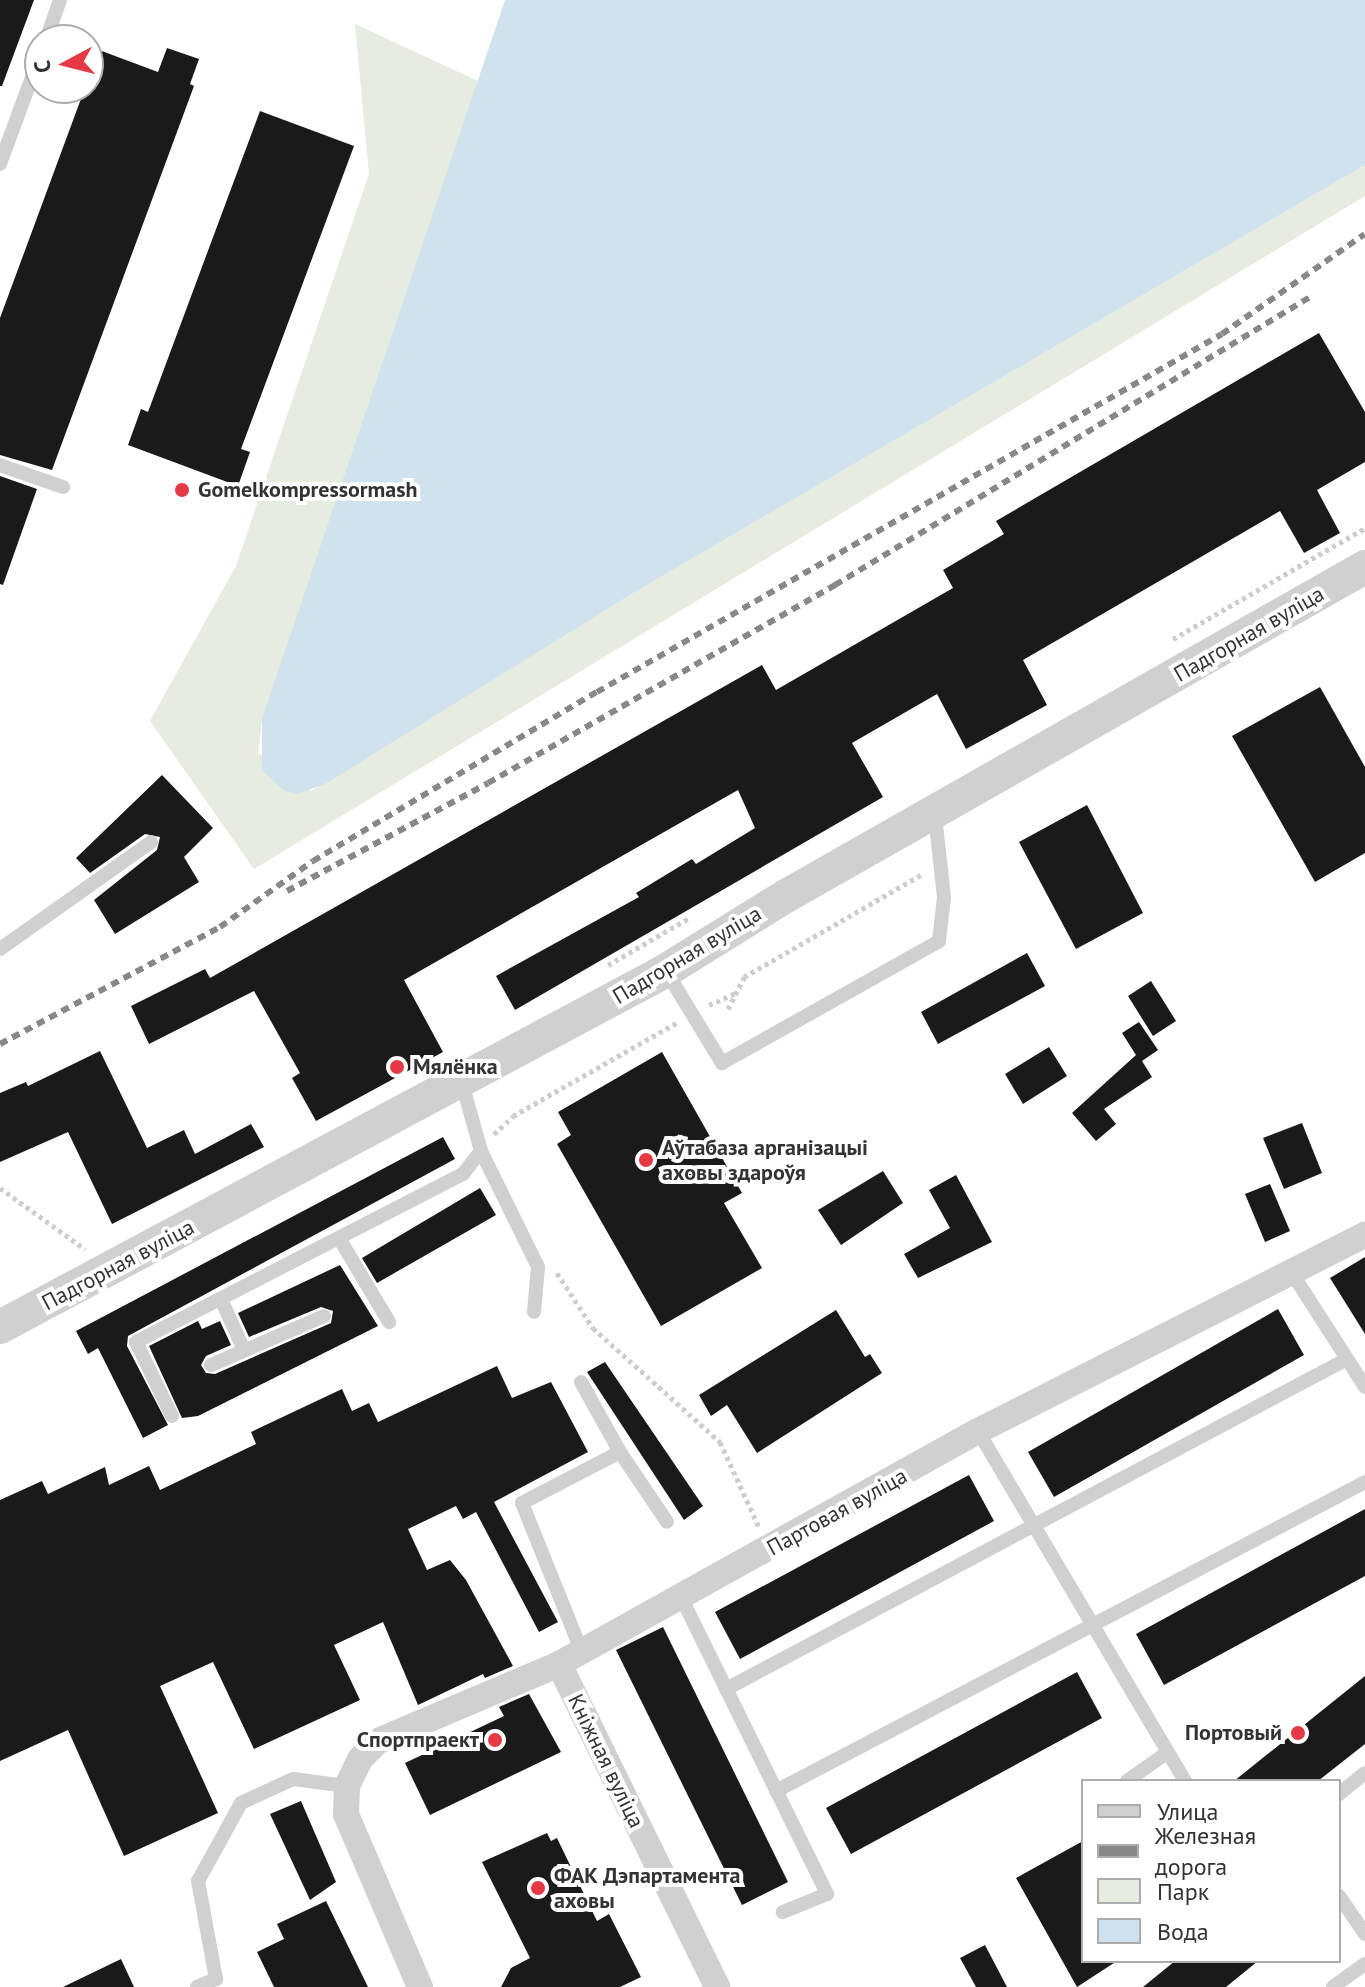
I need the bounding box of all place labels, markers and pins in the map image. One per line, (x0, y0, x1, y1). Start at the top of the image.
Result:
place label: Gomelkompressormash (198, 477, 417, 503)
marker: Gomelkompressormash (173, 481, 191, 499)
place label: Мялёнка (413, 1054, 498, 1080)
marker: Мялёнка (388, 1058, 406, 1076)
place label: Аўтабаза арганізацыі аховы здароўя (662, 1134, 868, 1186)
marker: Аўтабаза арганізацыі аховы здароўя (637, 1151, 655, 1169)
place label: Портовый (1185, 1720, 1282, 1746)
marker: Портовый (1289, 1724, 1307, 1742)
place label: Спортпраект (357, 1727, 479, 1753)
marker: Спортпраект (486, 1731, 504, 1749)
place label: ФАК Дэпартамента аховы (554, 1862, 741, 1914)
marker: ФАК Дэпартамента аховы (529, 1879, 547, 1897)

